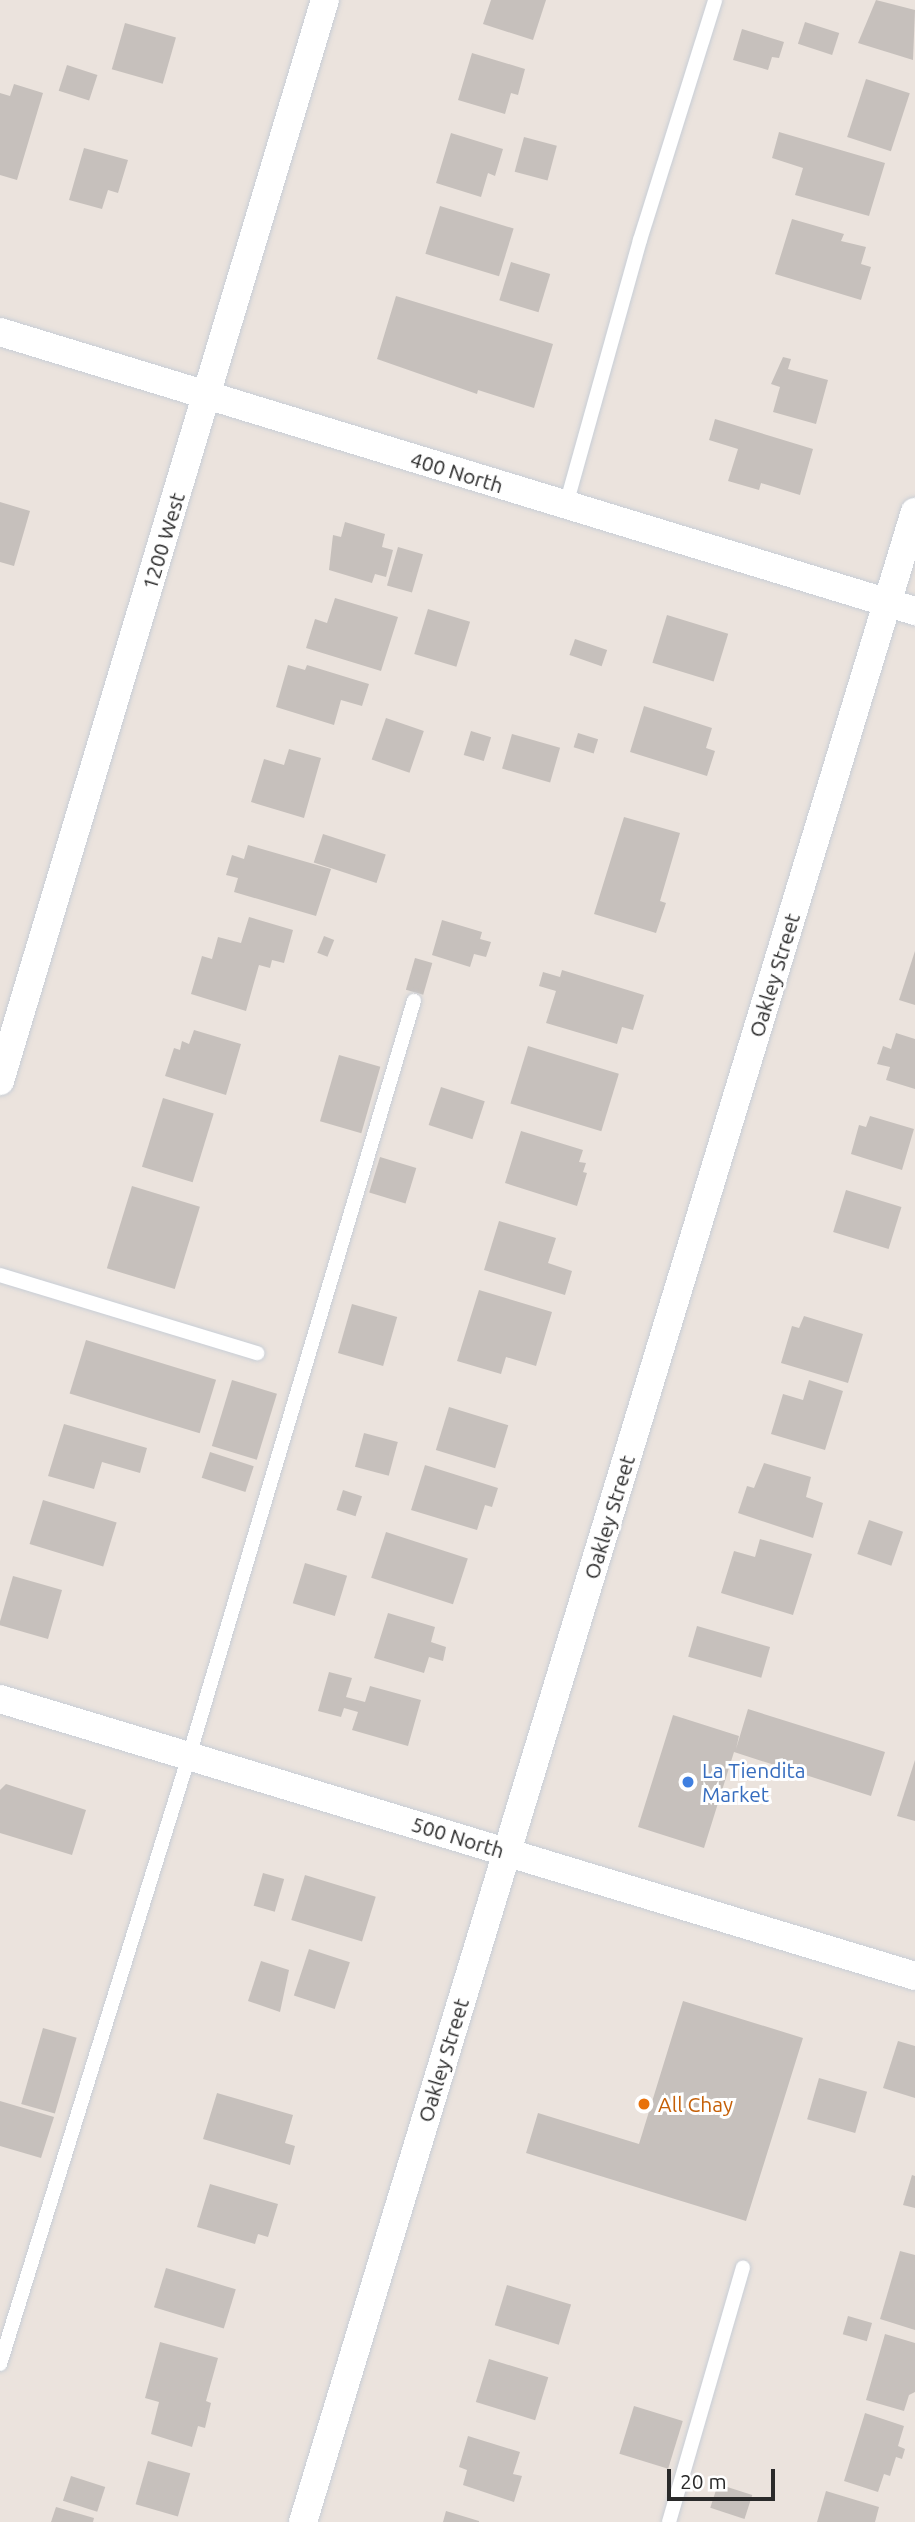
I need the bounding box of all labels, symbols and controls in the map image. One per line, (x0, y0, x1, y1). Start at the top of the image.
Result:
street label: 400 North (407, 446, 507, 498)
street label: 1200 West (136, 489, 190, 593)
street label: Oakley Street (743, 910, 805, 1040)
street label: Oakley Street (578, 1452, 640, 1582)
place label: La Tiendita Market (702, 1757, 806, 1807)
marker: La Tiendita Market (680, 1774, 696, 1790)
street label: 500 North (408, 1811, 508, 1863)
street label: Oakley Street (412, 1995, 474, 2125)
place label: All Chay (658, 2091, 733, 2117)
marker: All Chay (636, 2096, 652, 2112)
scale bar (670, 2456, 778, 2500)
text: 20 m (680, 2469, 727, 2493)

